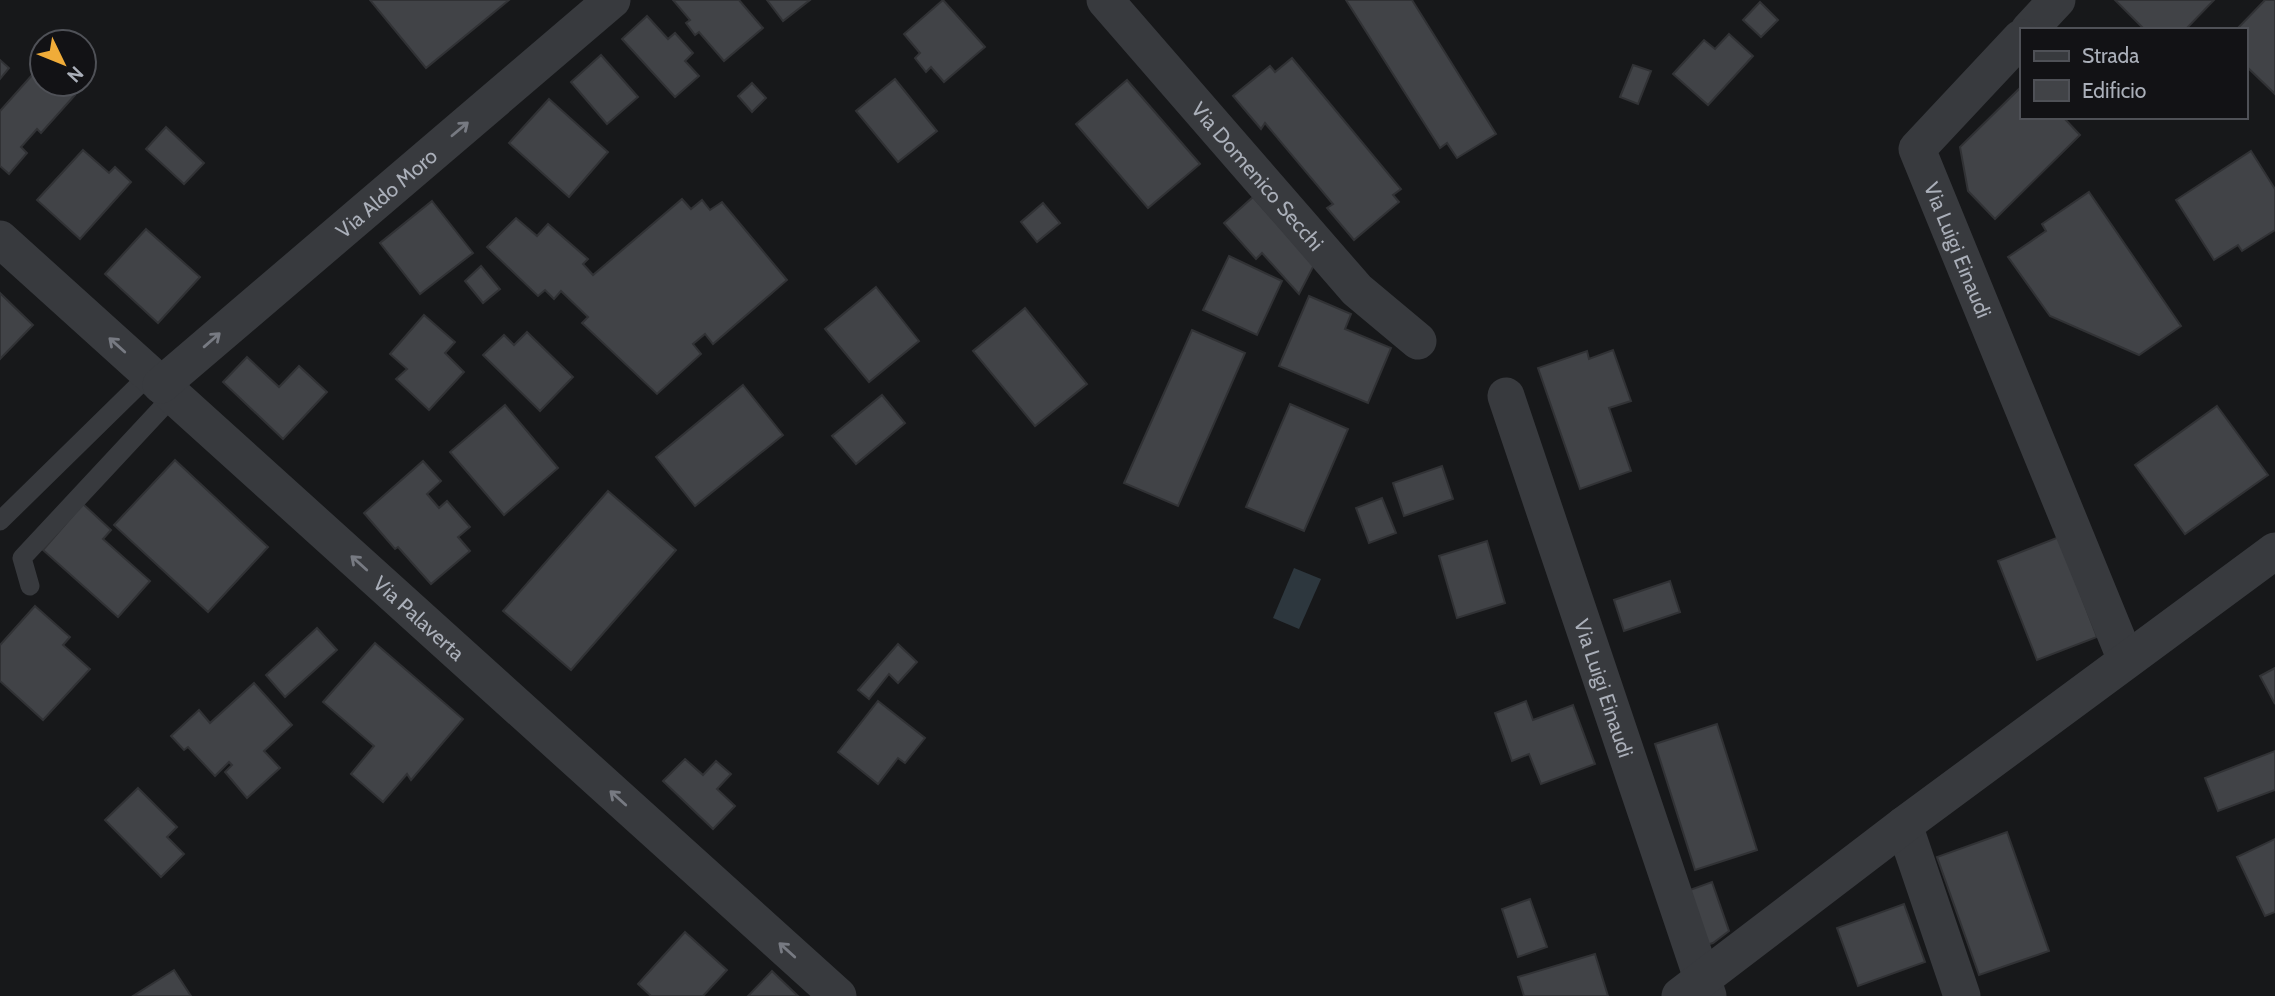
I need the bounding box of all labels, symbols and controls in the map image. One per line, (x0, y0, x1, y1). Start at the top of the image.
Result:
north arrow (28, 28, 98, 98)
legend (2020, 28, 2247, 119)
text: Strada (2082, 43, 2139, 68)
text: N (62, 61, 88, 87)
text: Edificio (2082, 78, 2146, 103)
street label: Via Domenico Secchi (1187, 96, 1329, 255)
one-way arrow (450, 121, 468, 137)
street label: Via Aldo Moro (330, 143, 442, 243)
street label: Via Luigi Einaudi (1919, 178, 1997, 321)
one-way arrow (203, 332, 221, 348)
one-way arrow (109, 337, 126, 354)
one-way arrow (350, 555, 368, 571)
street label: Via Palaverta (369, 570, 470, 665)
street label: Via Luigi Einaudi (1569, 615, 1639, 760)
one-way arrow (609, 790, 627, 806)
one-way arrow (778, 942, 796, 958)

